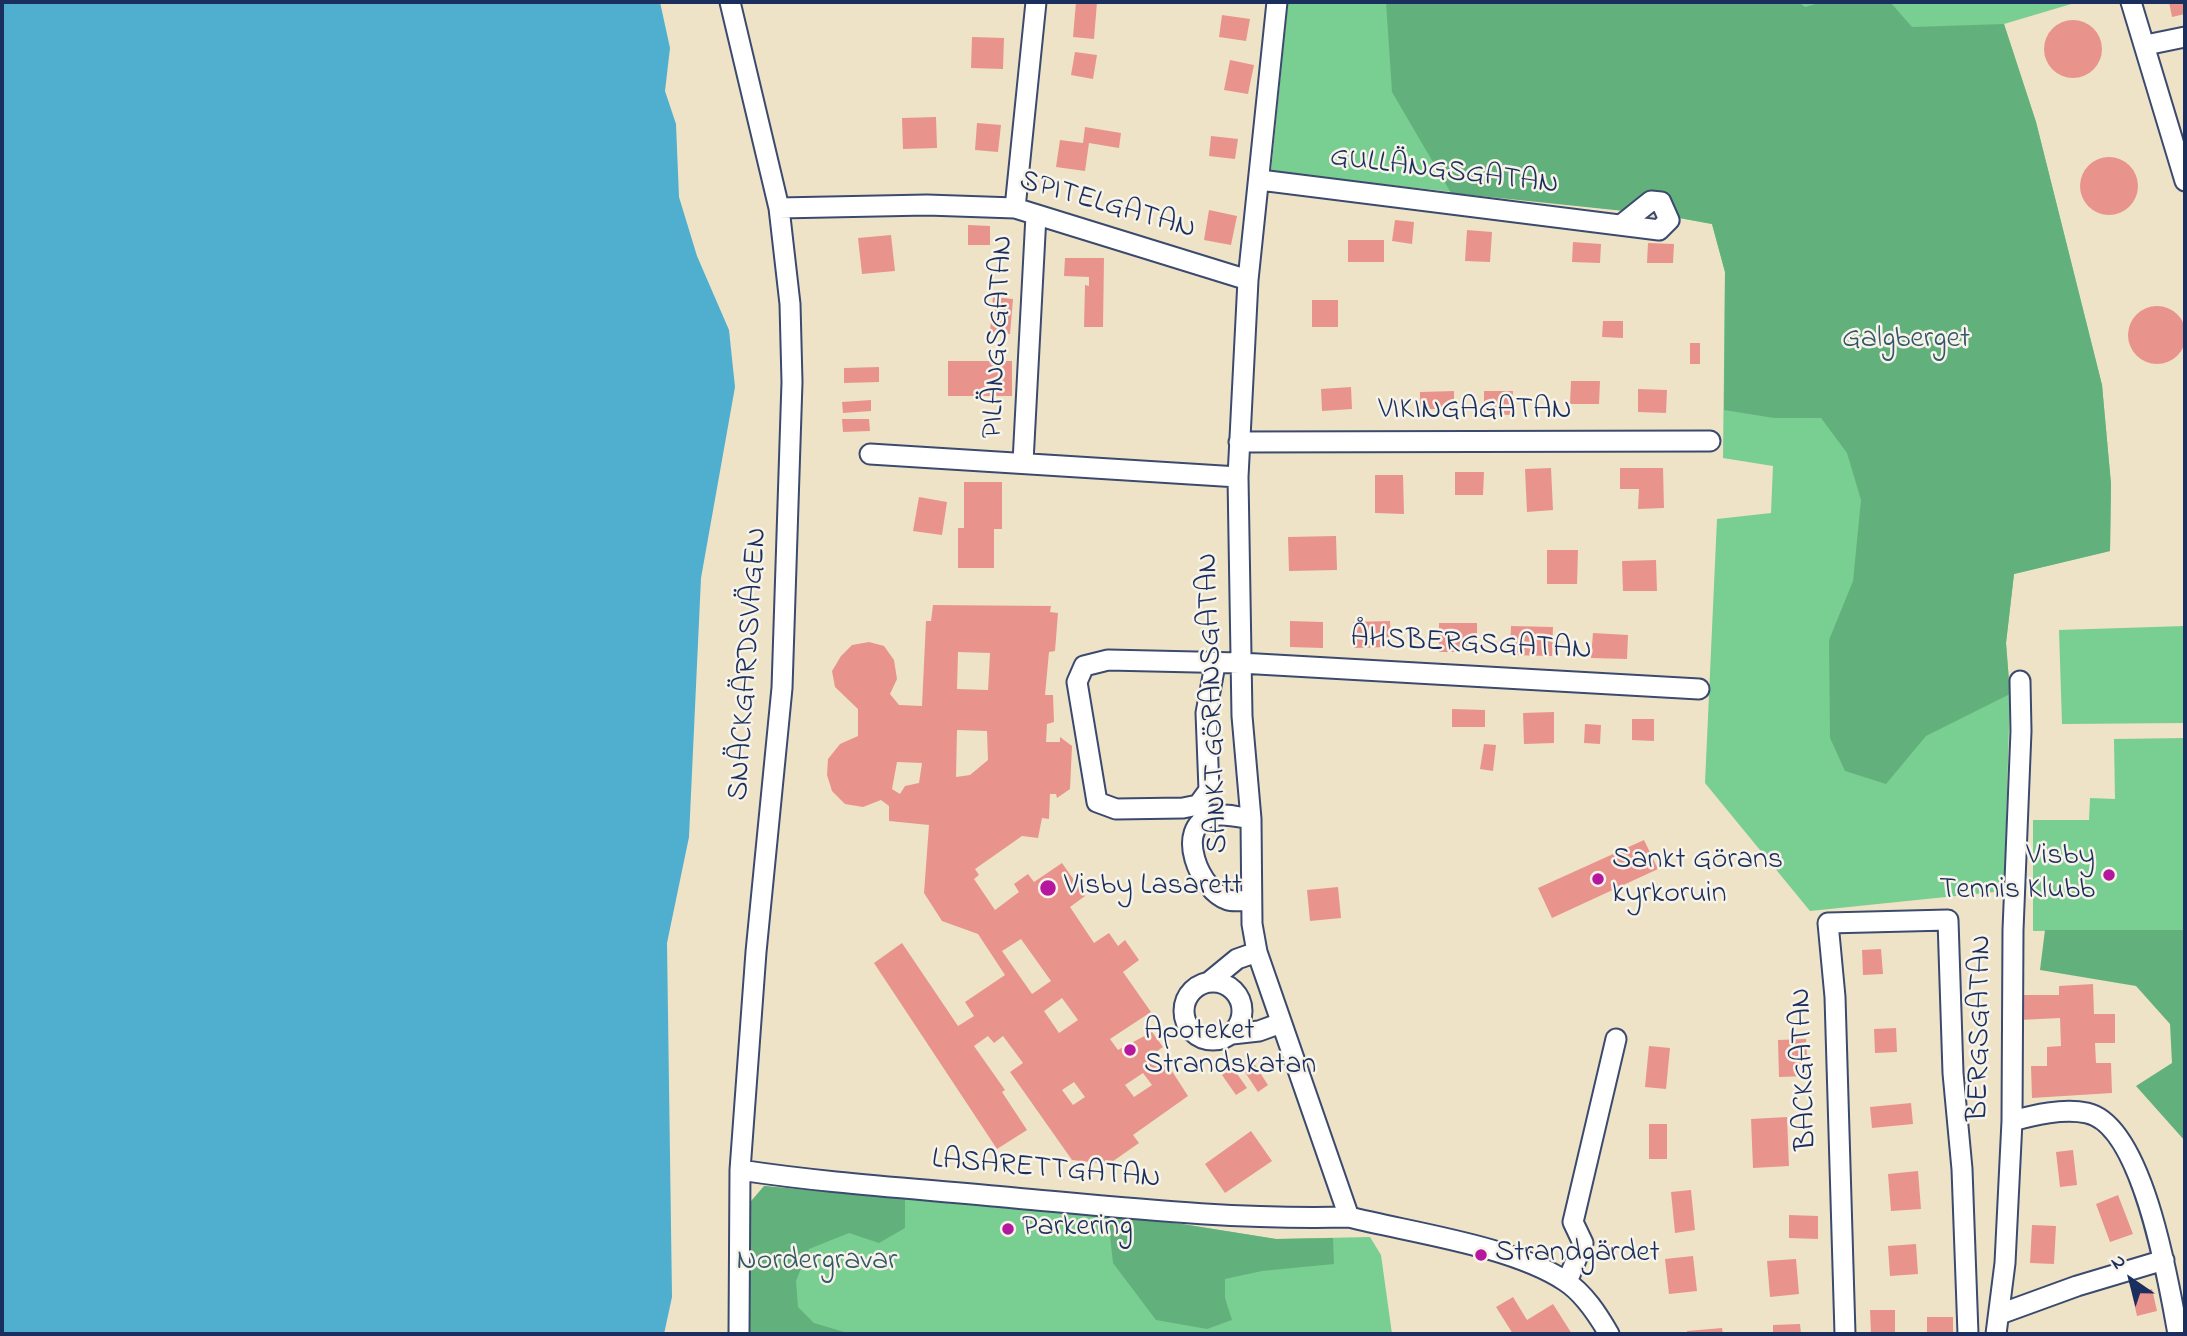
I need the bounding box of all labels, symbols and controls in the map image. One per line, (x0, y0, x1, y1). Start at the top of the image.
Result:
street label: GULLÄNGSGATAN (1328, 141, 1560, 205)
street label: SPITELGATAN (1015, 165, 1199, 249)
street label: PILÄNGSGATAN (977, 234, 1023, 440)
park label: Galgberget (1842, 323, 1970, 359)
street label: VIKINGAGATAN (1378, 394, 1572, 430)
street label: SNÄCKGÄRDSVÄGEN (722, 526, 778, 802)
street label: SANKT GÖRANSGATAN (1192, 552, 1238, 854)
street label: ÅHSBERGSGATAN (1349, 622, 1593, 670)
place label: Visby Tennis Klubb (1939, 840, 2095, 910)
place label: Sankt Görans kyrkoruin (1612, 844, 1783, 914)
marker: Visby Tennis Klubb (2101, 867, 2117, 883)
place label: Visby Lasarett (1064, 870, 1242, 906)
marker: Sankt Görans kyrkoruin (1590, 871, 1606, 887)
marker: Visby Lasarett (1038, 878, 1058, 898)
street label: BERGSGATAN (1962, 934, 2002, 1122)
street label: BACKGATAN (1785, 987, 1827, 1151)
place label: Apoteket Strandskatan (1144, 1015, 1316, 1086)
marker: Apoteket Strandskatan (1122, 1042, 1138, 1058)
street label: LASARETTGATAN (930, 1143, 1162, 1199)
place label: Parkering (1022, 1211, 1133, 1247)
marker: Parkering (1000, 1221, 1016, 1237)
place label: Strandgärdet (1495, 1237, 1660, 1273)
park label: Nordergravar (737, 1245, 897, 1281)
north arrow (2096, 1245, 2166, 1315)
marker: Strandgärdet (1473, 1247, 1489, 1263)
text: N (2106, 1248, 2132, 1277)

